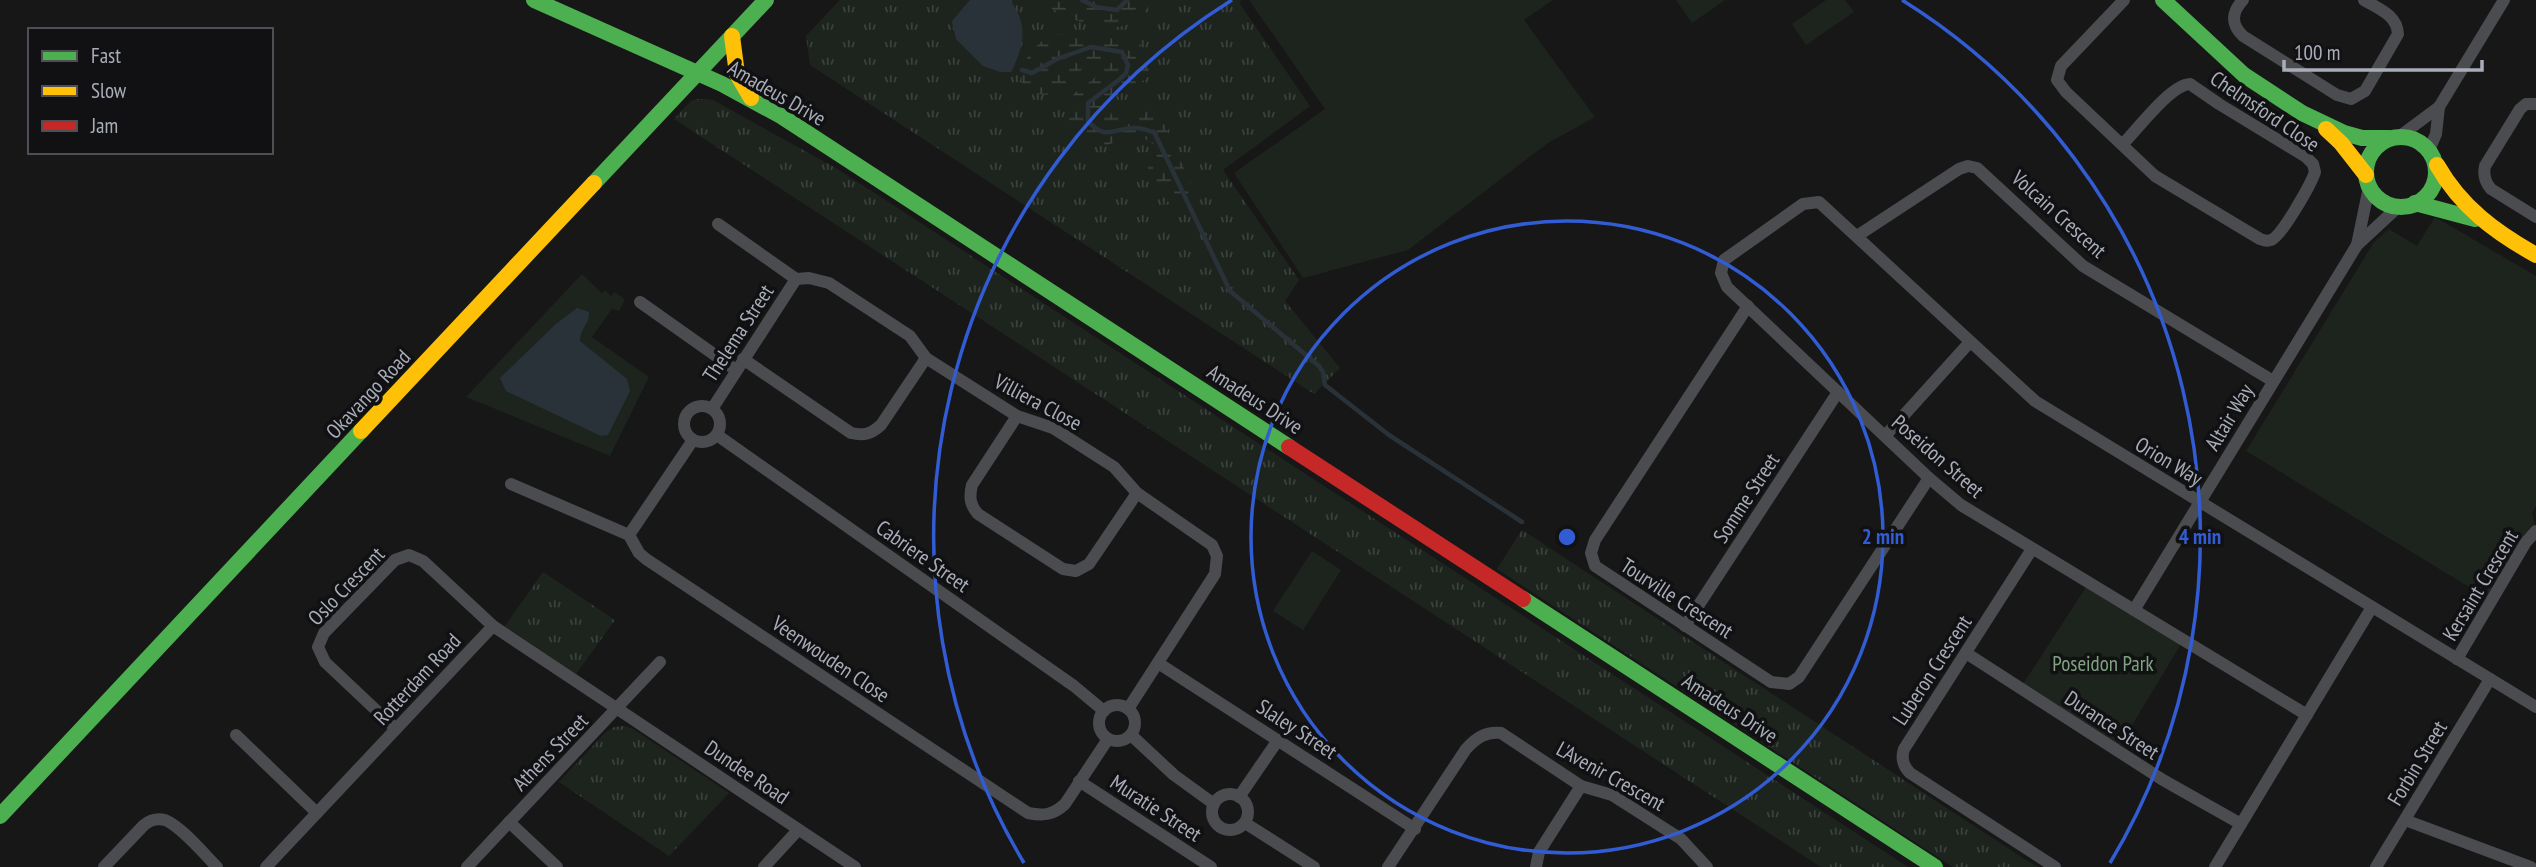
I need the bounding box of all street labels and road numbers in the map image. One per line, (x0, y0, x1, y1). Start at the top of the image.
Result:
street label: Amadeus Drive (723, 54, 831, 132)
street label: Chelmsford Close (2205, 65, 2325, 157)
street label: Volcain Crescent (2005, 164, 2112, 264)
street label: Thelema Street (696, 279, 780, 387)
street label: Okavango Road (320, 344, 416, 444)
street label: Amadeus Drive (1202, 358, 1308, 440)
street label: Villiera Close (989, 367, 1086, 436)
street label: Altair Way (2199, 379, 2259, 455)
street label: Poseidon Street (1886, 409, 1990, 504)
street label: Orion Way (2130, 430, 2208, 492)
street label: Somme Street (1707, 448, 1785, 548)
street label: Cabriere Street (871, 514, 975, 598)
street label: Kersaint Crescent (2436, 524, 2524, 646)
street label: Oslo Crescent (302, 541, 390, 631)
street label: Tourville Crescent (1616, 552, 1738, 644)
street label: Veenwouden Close (766, 609, 895, 708)
street label: Luberon Crescent (1887, 610, 1978, 730)
street label: Rotterdam Road (368, 628, 466, 730)
street label: Amadeus Drive (1677, 667, 1783, 749)
street label: Durance Street (2060, 684, 2165, 766)
street label: Slaley Street (1252, 693, 1343, 765)
street label: Athens Street (506, 707, 594, 796)
street label: Forbin Street (2381, 715, 2453, 810)
street label: Dundee Road (700, 734, 794, 810)
street label: L'Avenir Crescent (1552, 735, 1670, 817)
street label: Muratie Street (1105, 768, 1207, 848)

